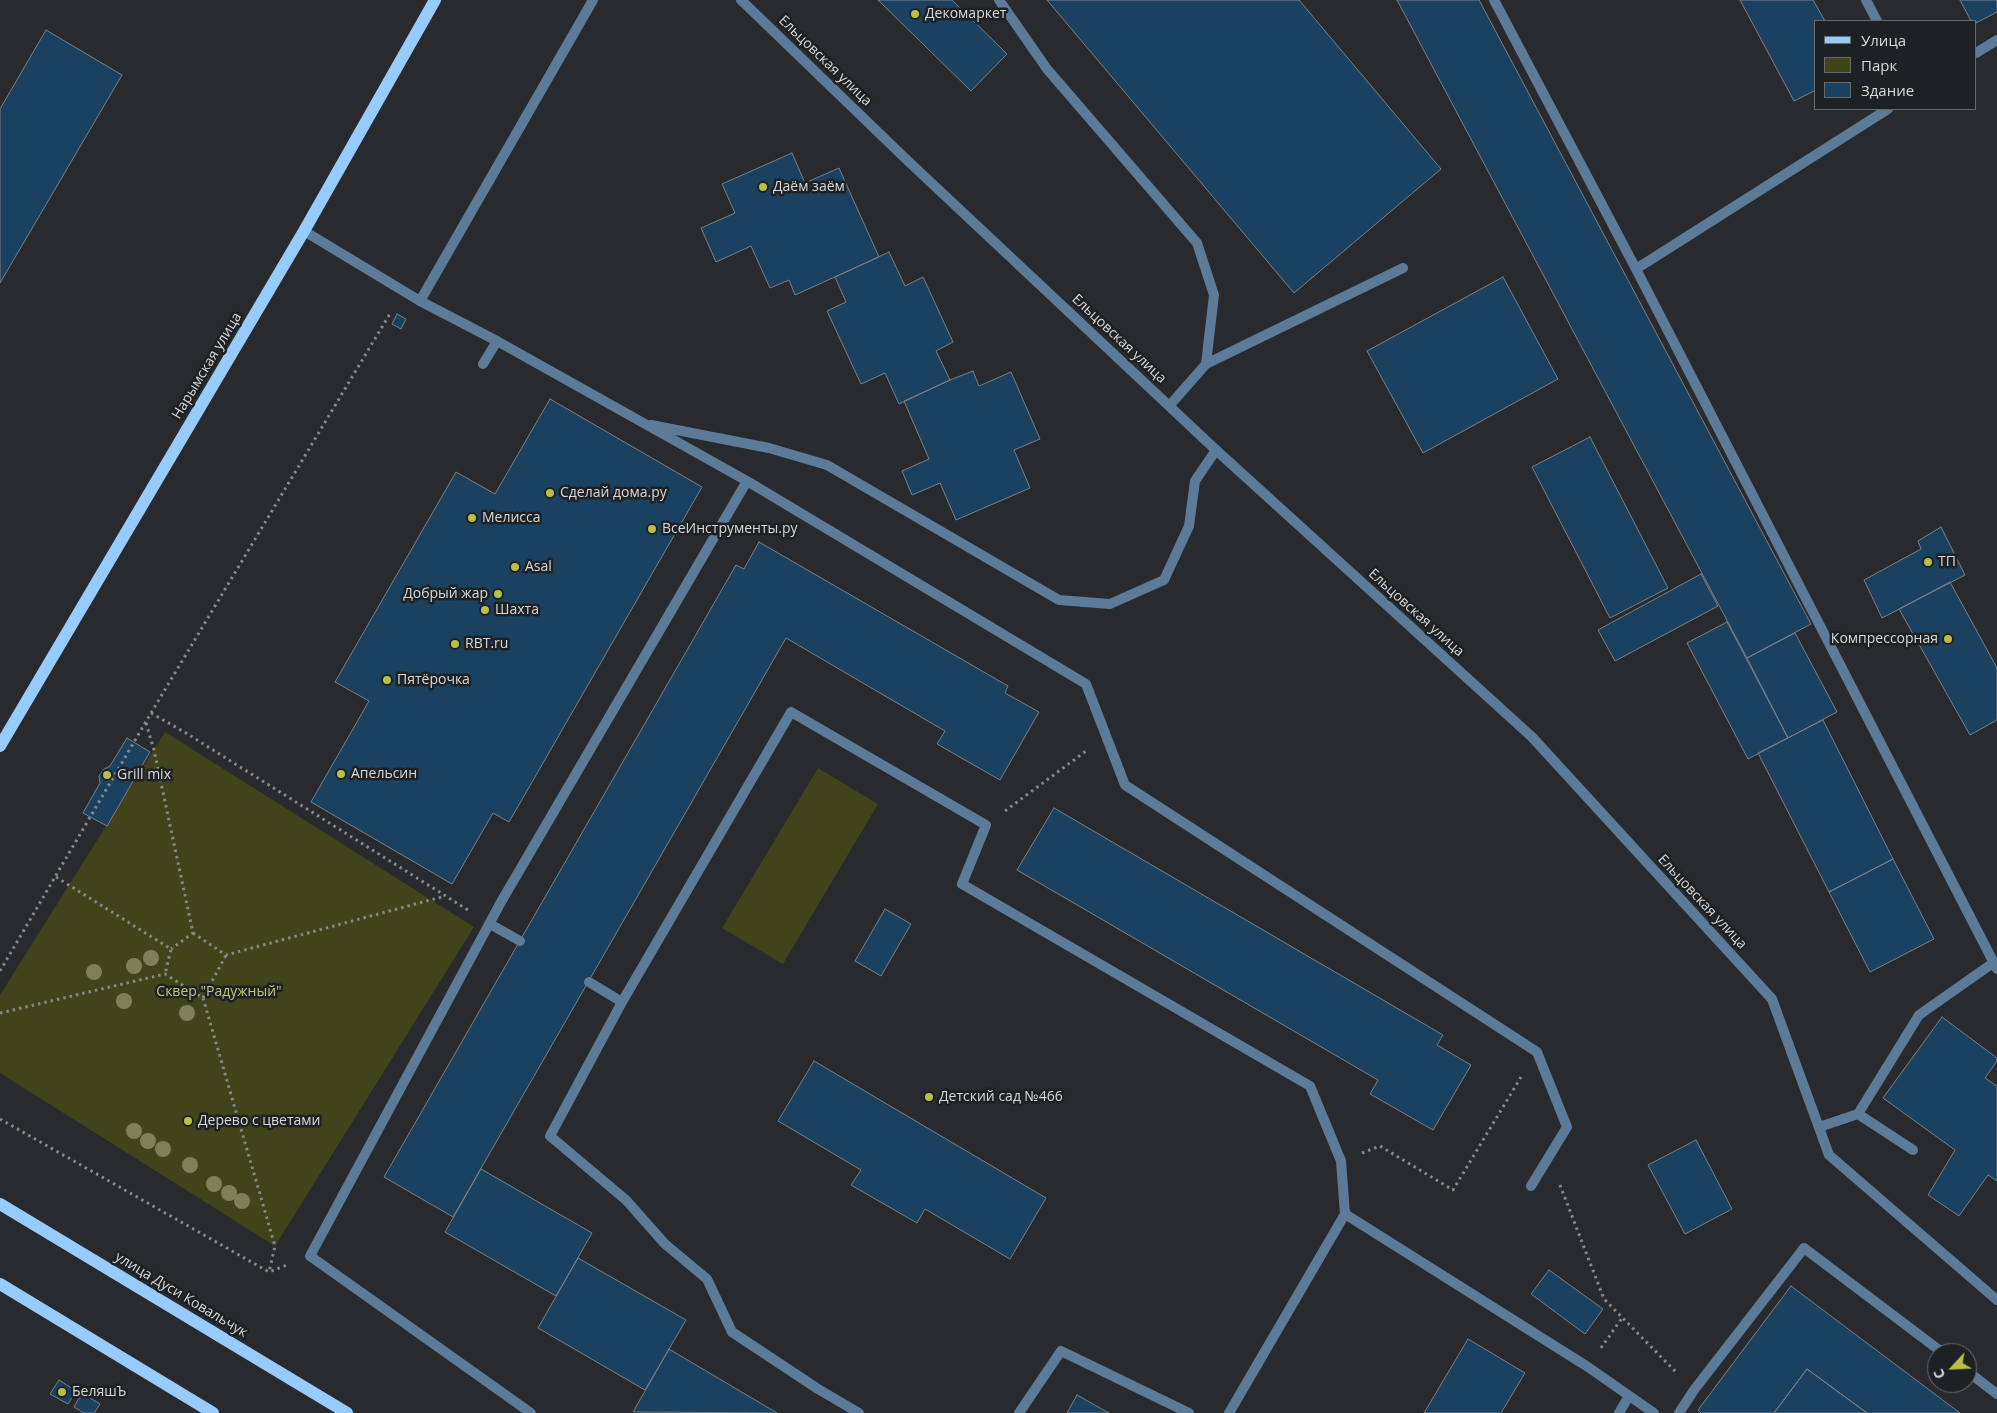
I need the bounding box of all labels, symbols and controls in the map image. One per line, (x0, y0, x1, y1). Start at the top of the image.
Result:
place label: Декомаркет (925, 6, 1006, 22)
marker: Декомаркет (909, 8, 921, 20)
street label: Ельцовская улица (775, 12, 875, 110)
legend (1814, 20, 1977, 110)
text: Улица (1861, 30, 1906, 50)
text: Парк (1861, 55, 1897, 75)
text: Здание (1861, 80, 1914, 100)
place label: Даём заём (773, 179, 845, 195)
marker: Даём заём (757, 181, 769, 193)
street label: Ельцовская улица (1068, 291, 1170, 387)
street label: Нарымская улица (169, 310, 245, 422)
place label: Сделай дома.ру (560, 485, 667, 501)
marker: Сделай дома.ру (544, 487, 556, 499)
place label: Мелисса (482, 510, 541, 526)
marker: Мелисса (466, 512, 478, 524)
place label: ВсеИнструменты.ру (662, 521, 798, 537)
marker: ВсеИнструменты.ру (646, 523, 658, 535)
place label: ТП (1938, 554, 1956, 570)
marker: ТП (1922, 556, 1934, 568)
place label: Asal (525, 559, 552, 575)
marker: Asal (509, 561, 521, 573)
street label: Ельцовская улица (1365, 566, 1467, 660)
place label: Добрый жар (403, 586, 488, 602)
marker: Добрый жар (492, 588, 504, 600)
place label: Шахта (495, 602, 539, 618)
marker: Шахта (479, 604, 491, 616)
place label: Компрессорная (1831, 631, 1938, 647)
marker: Компрессорная (1942, 633, 1954, 645)
place label: RBT.ru (465, 636, 508, 652)
marker: RBT.ru (449, 638, 461, 650)
place label: Пятёрочка (397, 672, 470, 688)
marker: Пятёрочка (381, 674, 393, 686)
place label: Апельсин (351, 766, 417, 782)
place label: Grill mix (117, 767, 171, 783)
marker: Апельсин (335, 768, 347, 780)
marker: Grill mix (101, 769, 113, 781)
street label: Ельцовская улица (1654, 851, 1750, 953)
park label: Сквер "Радужный" (156, 984, 282, 1000)
place label: Детский сад №466 (939, 1089, 1063, 1105)
marker: Детский сад №466 (923, 1091, 935, 1103)
place label: Дерево с цветами (198, 1113, 321, 1129)
marker: Дерево с цветами (182, 1115, 194, 1127)
street label: улица Дуси Ковальчук (112, 1249, 250, 1341)
north arrow (1927, 1343, 1977, 1393)
text: С (1928, 1366, 1949, 1382)
place label: БеляшЪ (72, 1384, 126, 1400)
marker: БеляшЪ (56, 1386, 68, 1398)

